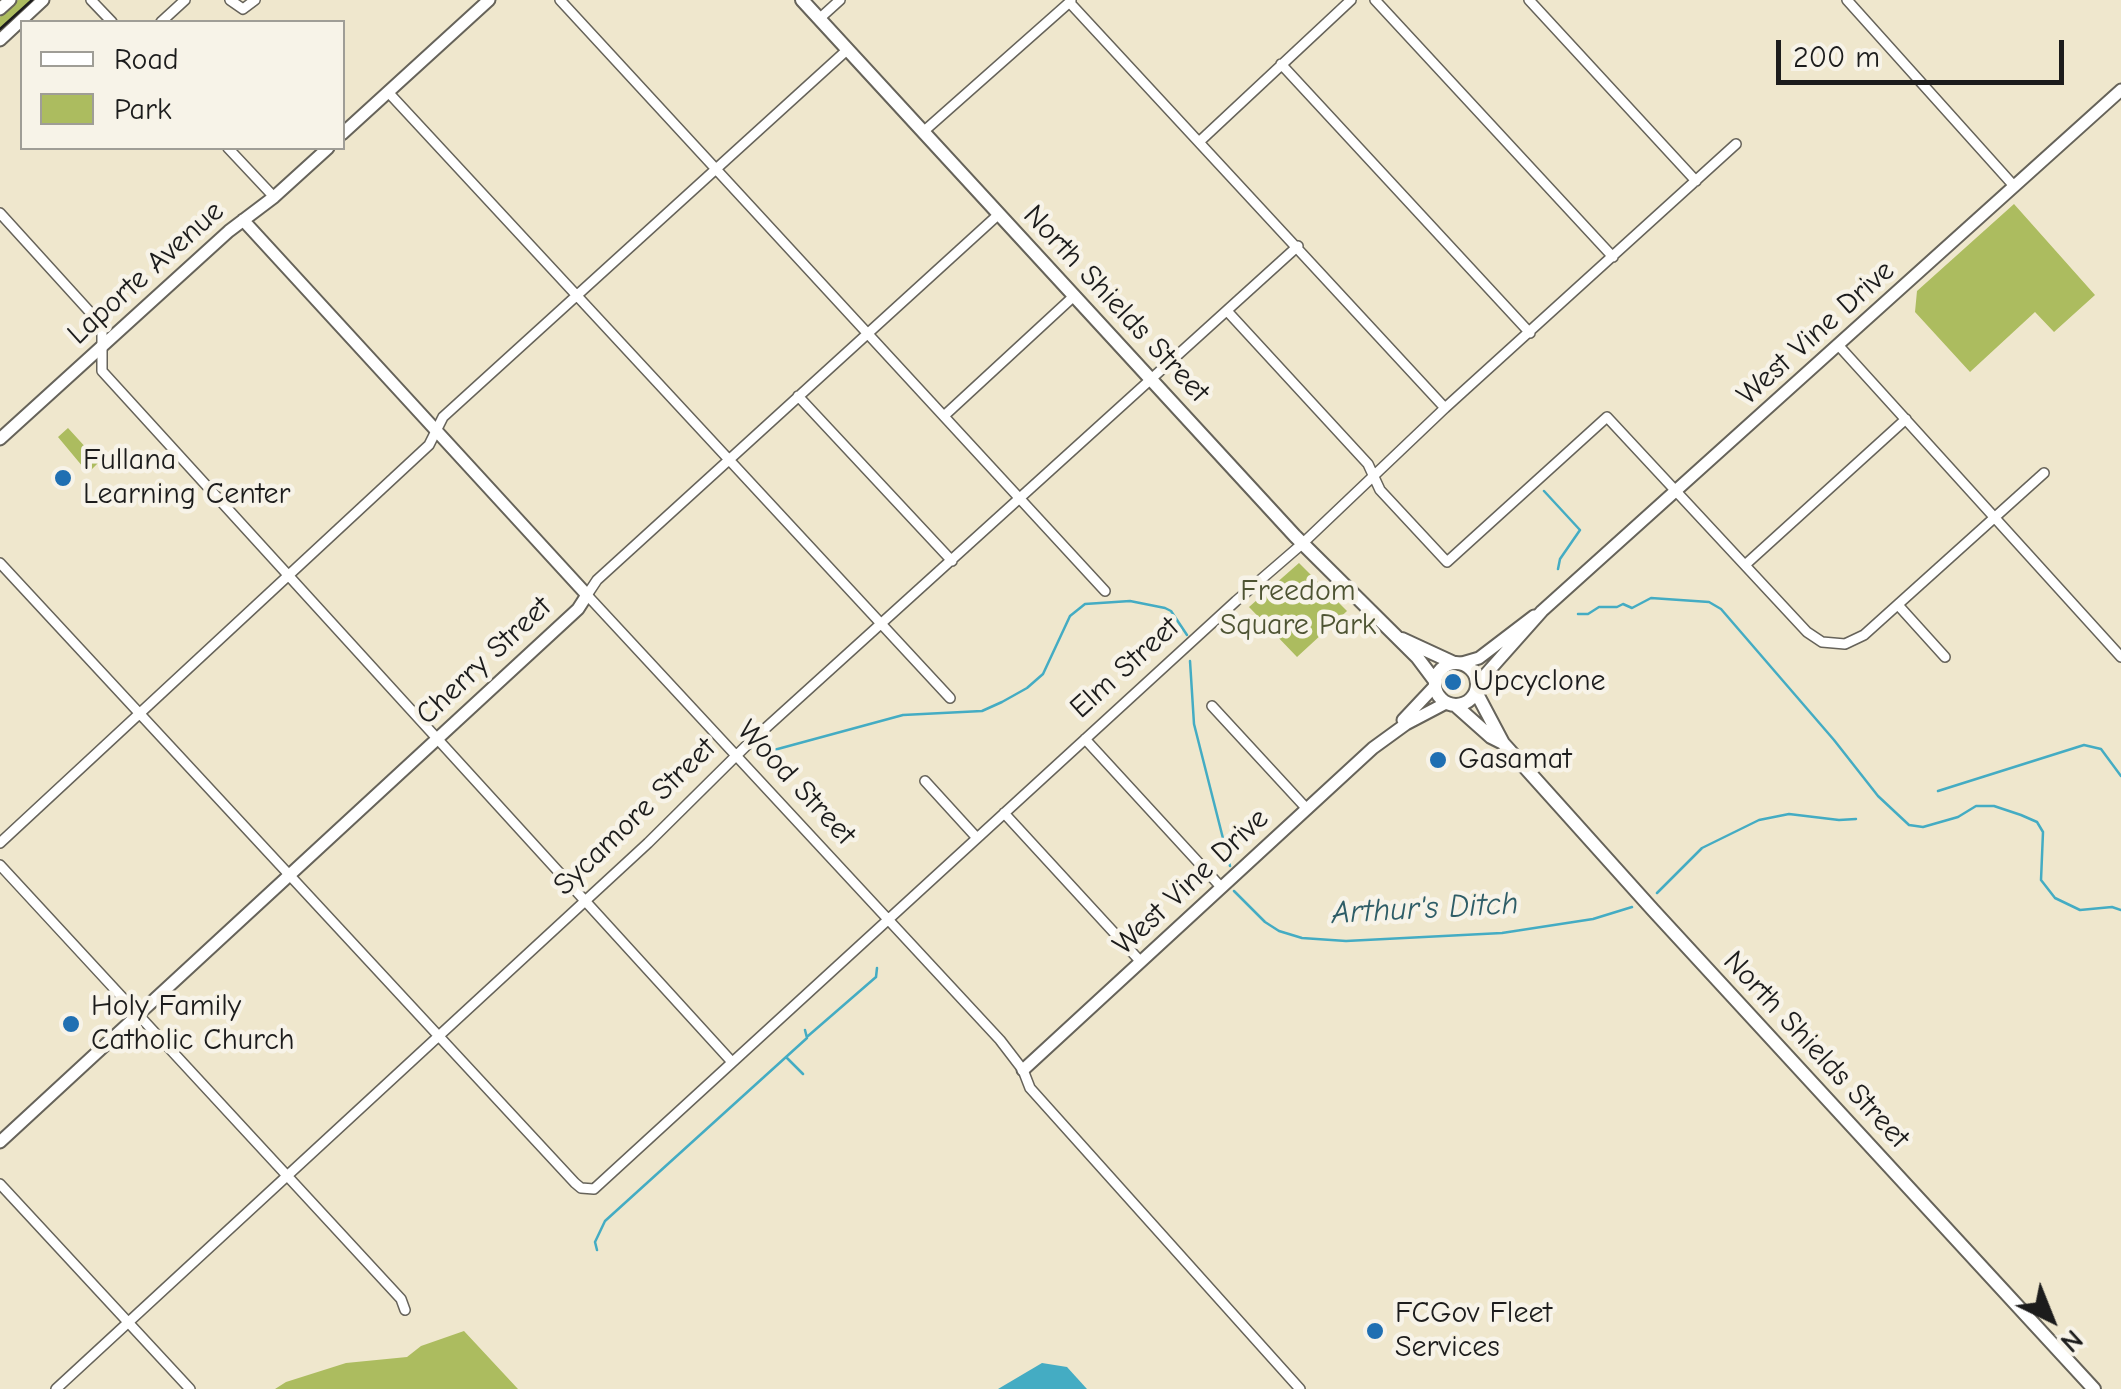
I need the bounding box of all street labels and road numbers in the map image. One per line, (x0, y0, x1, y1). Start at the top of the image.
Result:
street label: Laporte Avenue (60, 193, 232, 353)
street label: North Shields Street (1015, 198, 1217, 410)
street label: West Vine Drive (1730, 253, 1902, 413)
street label: Cherry Street (409, 589, 559, 733)
street label: Elm Street (1063, 610, 1187, 726)
street label: Wood Street (729, 713, 863, 853)
street label: Sycamore Street (546, 731, 724, 903)
street label: West Vine Drive (1106, 801, 1276, 963)
street label: North Shields Street (1715, 944, 1917, 1156)

